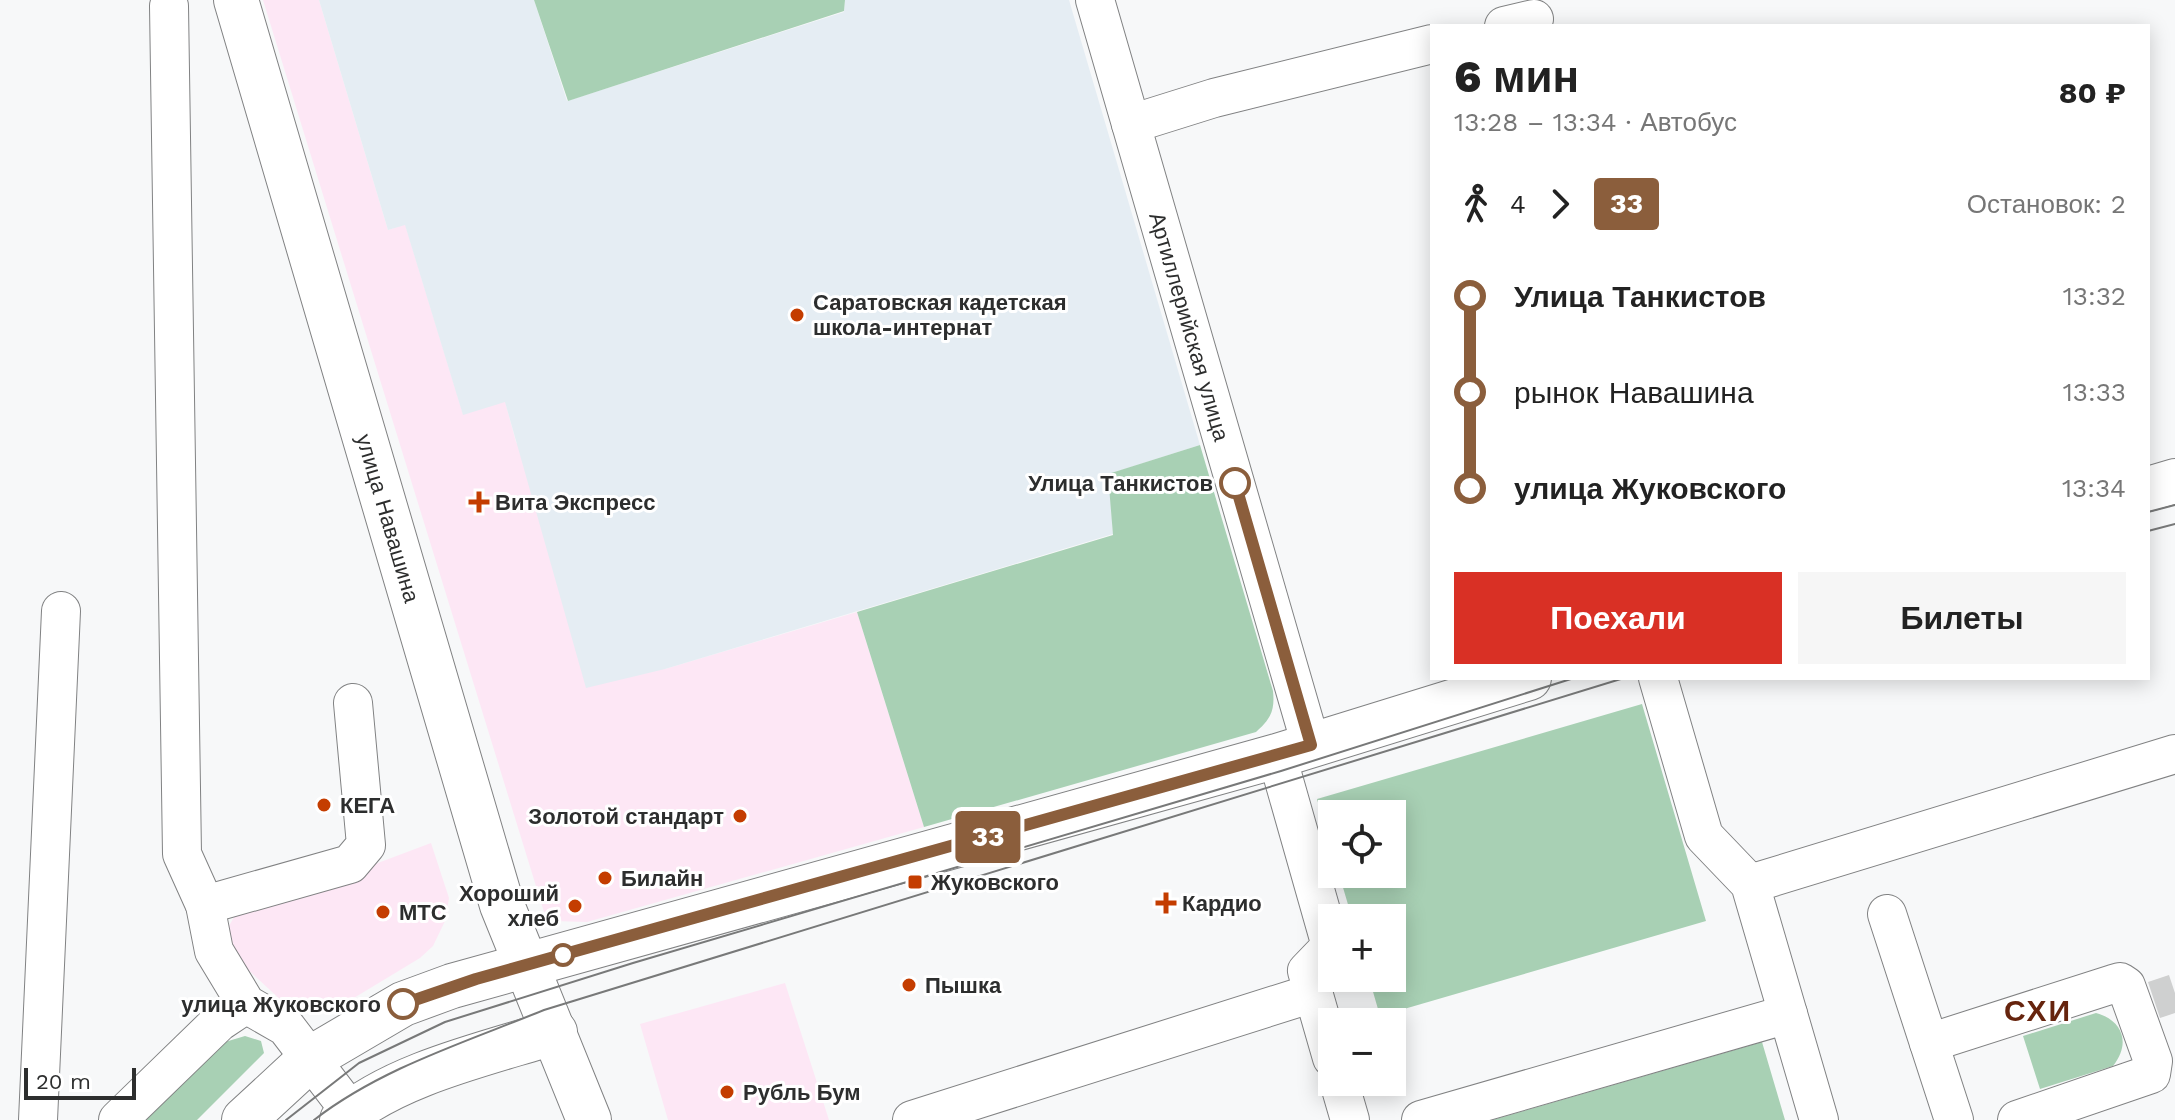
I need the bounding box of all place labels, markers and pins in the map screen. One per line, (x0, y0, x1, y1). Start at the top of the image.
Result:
place label: Саратовская кадетская школа-интернат (813, 290, 1067, 340)
marker: Саратовская кадетская школа-интернат (788, 306, 806, 324)
marker: Улица Танкистов (1220, 468, 1250, 498)
place label: Улица Танкистов (1028, 471, 1213, 496)
place label: Вита Экспресс (495, 490, 655, 515)
marker: Вита Экспресс (470, 493, 488, 511)
place label: КЕГА (340, 793, 395, 818)
marker: КЕГА (315, 796, 333, 814)
place label: Золотой стандарт (528, 804, 724, 829)
marker: Золотой стандарт (731, 807, 749, 825)
place label: Билайн (621, 866, 703, 891)
marker: Билайн (596, 869, 614, 887)
place label: Жуковского (930, 870, 1059, 895)
marker: Жуковского (906, 873, 924, 891)
place label: Хороший хлеб (459, 881, 559, 931)
place label: Кардио (1182, 891, 1262, 916)
marker: Кардио (1157, 894, 1175, 912)
marker: Хороший хлеб (566, 897, 584, 915)
place label: МТС (399, 900, 447, 925)
marker: МТС (374, 903, 392, 921)
unlabelled marker (552, 944, 574, 966)
place label: Пышка (925, 973, 1002, 998)
marker: Пышка (900, 976, 918, 994)
marker: улица Жуковского (388, 989, 418, 1019)
place label: улица Жуковского (181, 992, 381, 1017)
place label: Рубль Бум (743, 1080, 861, 1105)
marker: Рубль Бум (718, 1083, 736, 1101)

